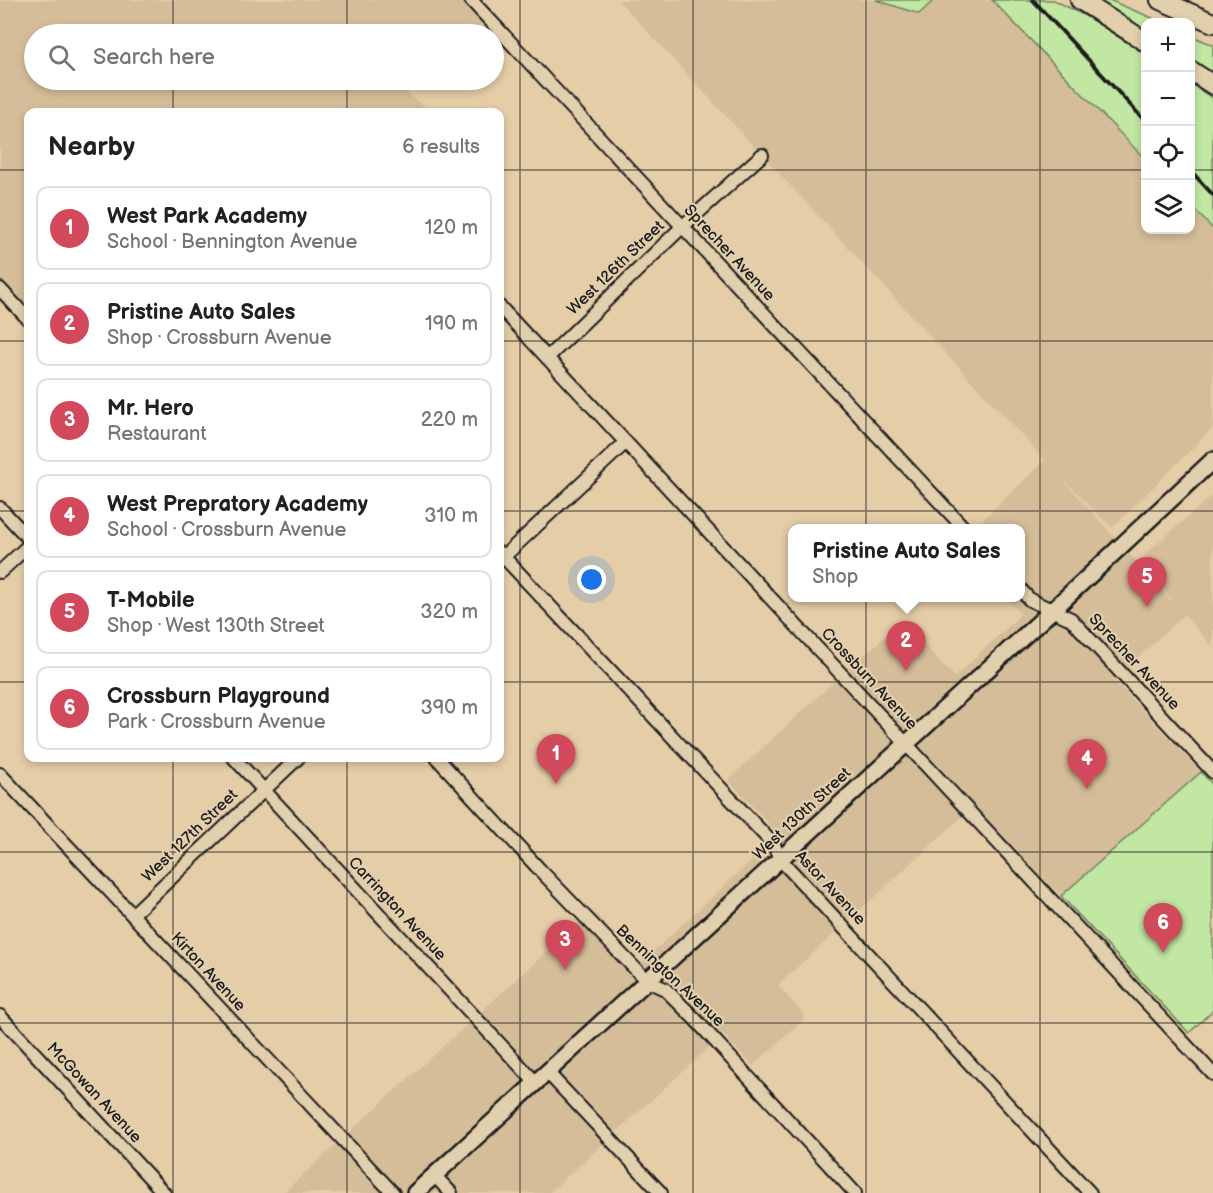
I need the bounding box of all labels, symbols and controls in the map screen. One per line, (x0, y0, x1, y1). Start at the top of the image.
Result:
map controls (1141, 18, 1195, 234)
button: + (1141, 18, 1195, 72)
search box (24, 24, 504, 90)
icon: search (45, 41, 78, 74)
text: Search here (93, 44, 215, 71)
button: − (1141, 72, 1195, 126)
button: locate (1141, 126, 1195, 180)
text: Nearby (48, 132, 135, 163)
text: 6 results (402, 135, 480, 159)
button: layers (1141, 180, 1195, 234)
street label: Sprecher Avenue (680, 201, 779, 305)
text: West Park Academy (107, 203, 307, 230)
text: 1 (65, 216, 74, 240)
text: 120 m (425, 216, 478, 240)
street label: West 126th Street (564, 217, 668, 319)
text: School · Bennington Avenue (107, 230, 357, 254)
text: Pristine Auto Sales (107, 299, 295, 326)
text: 2 (64, 312, 75, 336)
text: 190 m (425, 312, 478, 336)
text: Shop · Crossburn Avenue (107, 326, 332, 350)
text: Mr. Hero (107, 395, 194, 422)
text: 3 (64, 408, 75, 432)
text: 220 m (421, 408, 478, 432)
text: Restaurant (107, 422, 207, 446)
text: West Prepratory Academy (107, 491, 368, 518)
text: 4 (64, 504, 75, 528)
text: 310 m (424, 504, 478, 528)
text: School · Crossburn Avenue (107, 518, 346, 542)
popup (788, 524, 1025, 602)
text: Pristine Auto Sales (812, 538, 1001, 565)
pin: 5 (1128, 558, 1166, 607)
your location (577, 565, 606, 594)
text: Shop (812, 565, 858, 589)
text: T-Mobile (107, 587, 195, 614)
text: 5 (64, 600, 75, 624)
text: 320 m (420, 600, 478, 624)
street label: Sprecher Avenue (1085, 610, 1184, 714)
text: Shop · West 130th Street (107, 614, 325, 638)
pin: 2 (886, 622, 926, 671)
street label: Crossburn Avenue (817, 624, 921, 734)
text: Crossburn Playground (107, 683, 330, 710)
text: 6 (63, 696, 76, 720)
text: 390 m (420, 696, 478, 720)
text: Park · Crossburn Avenue (107, 710, 326, 734)
pin: 1 (536, 734, 576, 784)
pin: 4 (1068, 740, 1106, 789)
street label: West 130th Street (749, 764, 855, 864)
street label: West 127th Street (138, 786, 242, 886)
street label: Astor Avenue (791, 847, 869, 929)
street label: Carrington Avenue (344, 853, 450, 965)
pin: 6 (1144, 904, 1182, 953)
pin: 3 (546, 920, 584, 970)
street label: Bennington Avenue (612, 921, 728, 1031)
street label: Kirton Avenue (167, 929, 250, 1016)
street label: McGowan Avenue (43, 1039, 146, 1147)

